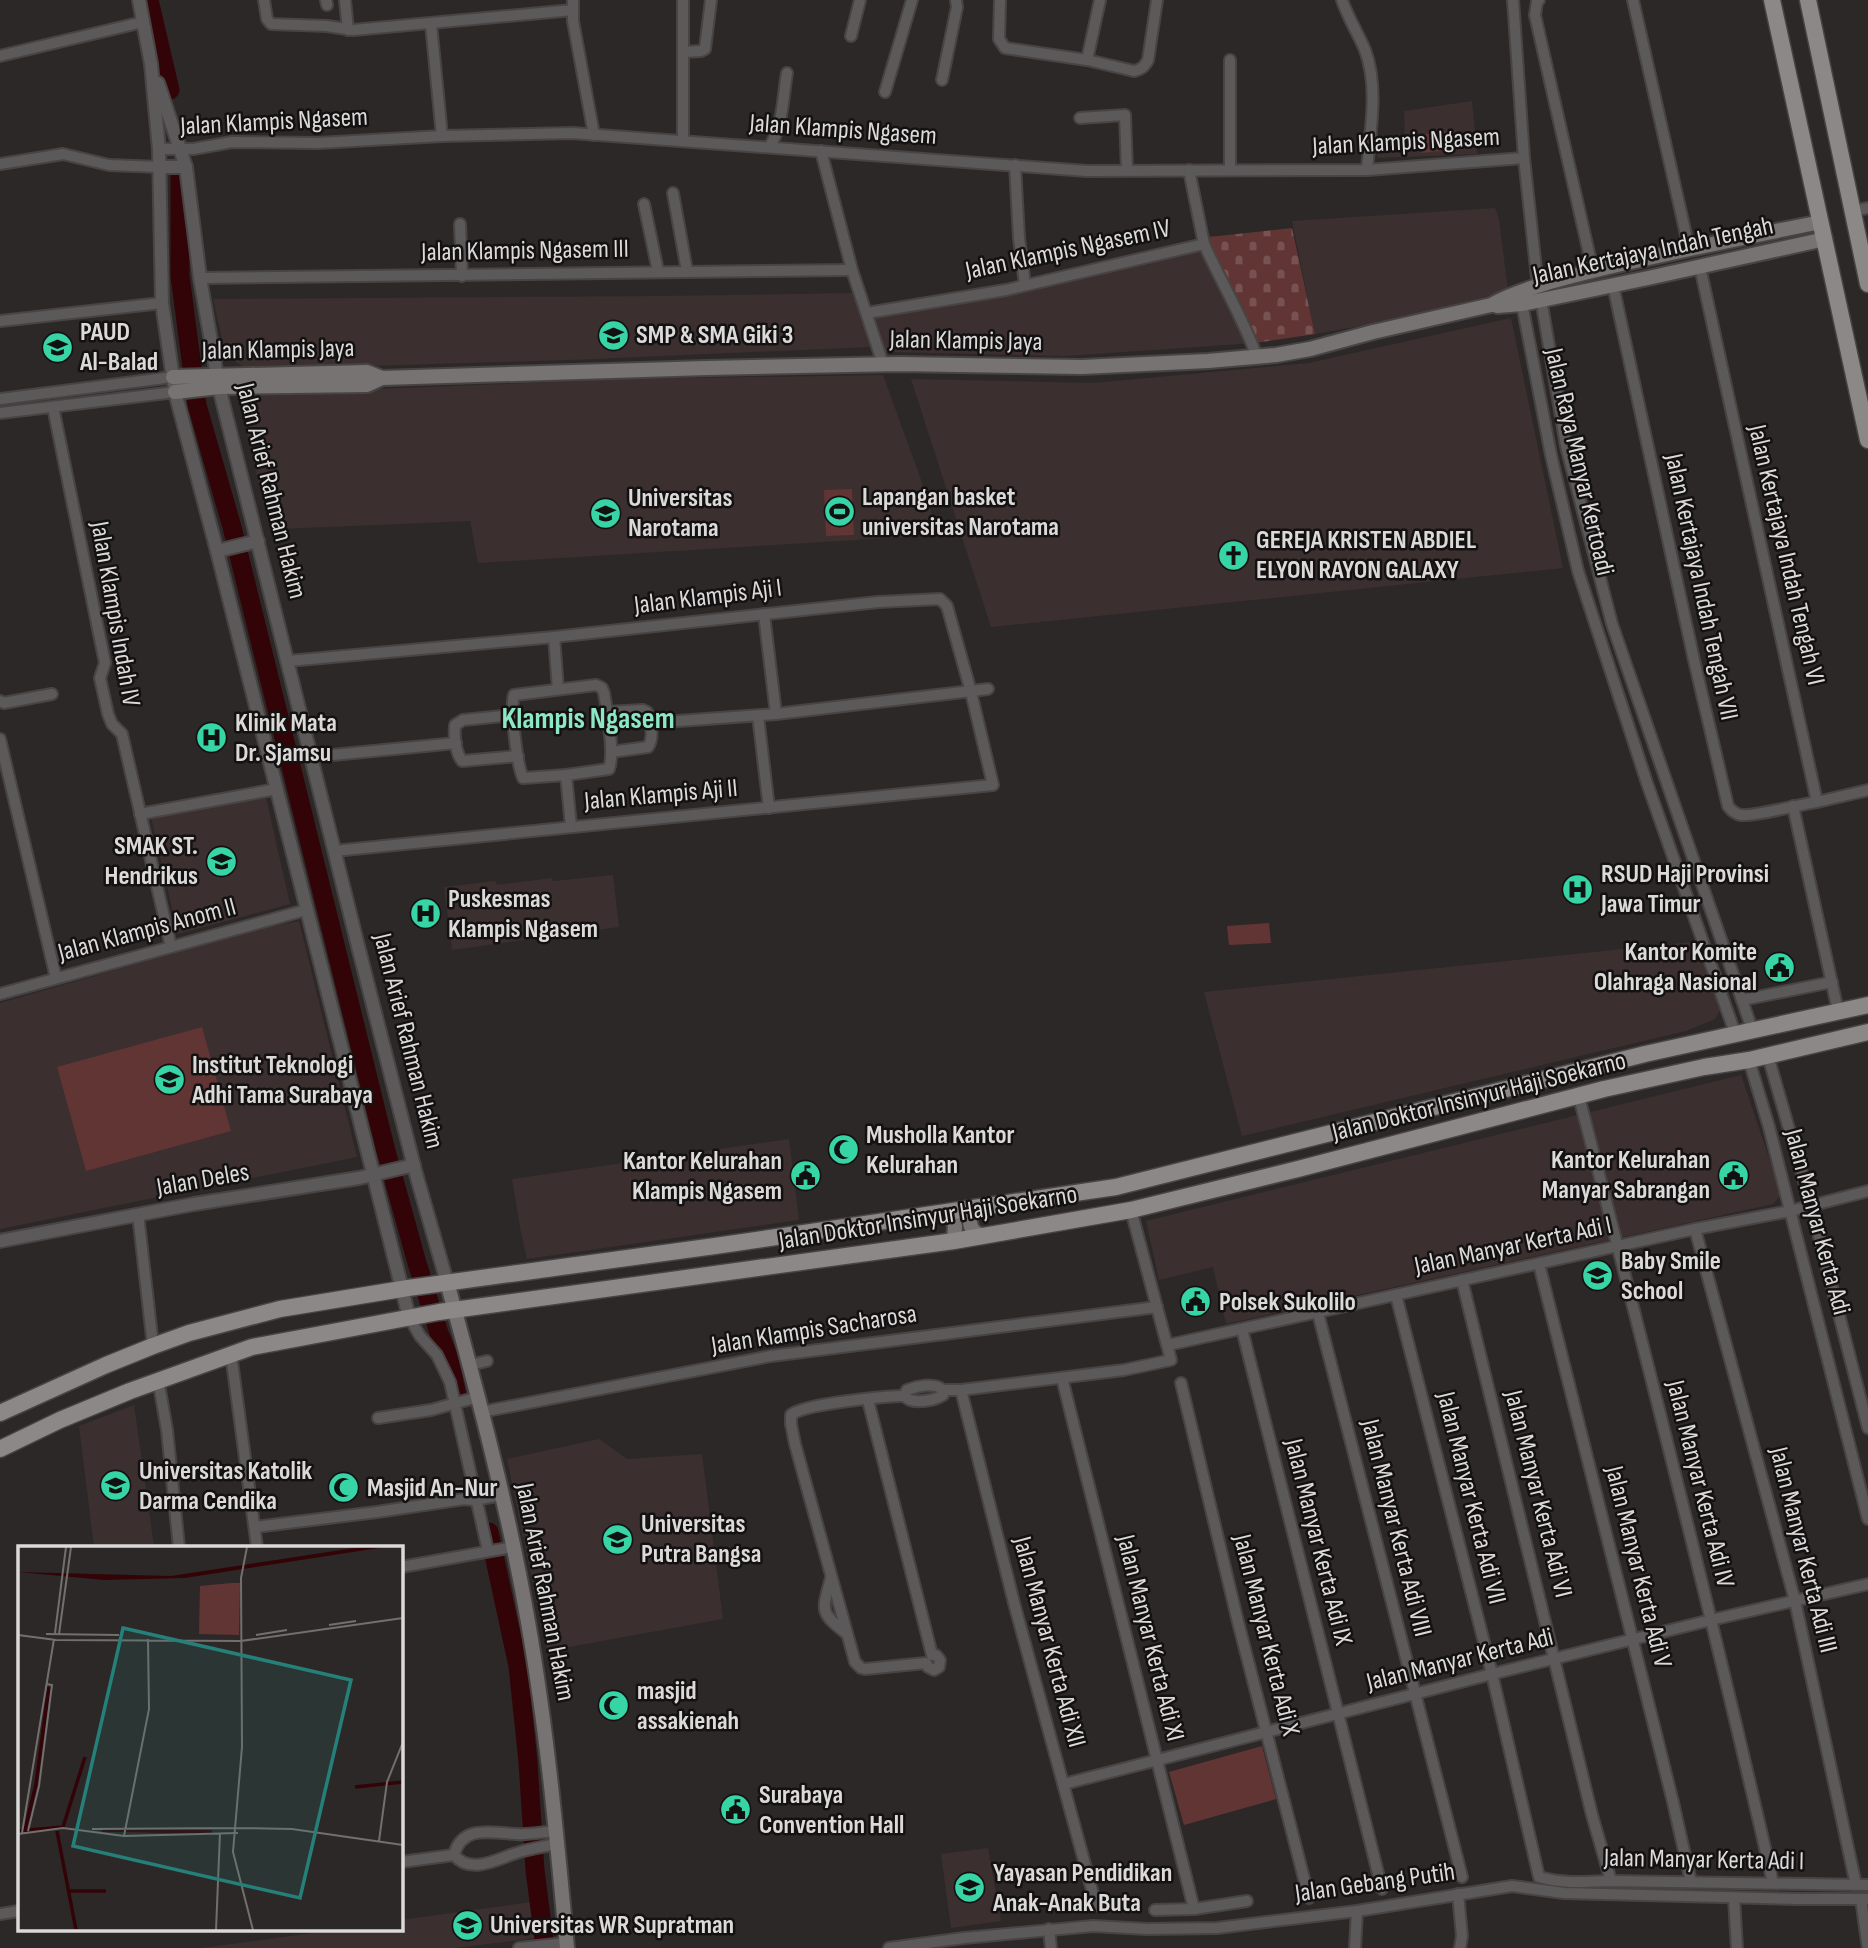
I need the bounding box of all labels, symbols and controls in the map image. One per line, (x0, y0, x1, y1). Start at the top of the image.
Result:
street label: Jalan Klampis Ngasem (178, 102, 369, 142)
street label: Jalan Klampis Ngasem (747, 108, 938, 152)
street label: Jalan Klampis Ngasem (1310, 122, 1501, 162)
street label: Jalan Kertajaya Indah Tengah (1529, 210, 1776, 292)
street label: Jalan Klampis Ngasem IV (962, 213, 1174, 287)
street label: Jalan Klampis Ngasem III (420, 234, 629, 268)
place label: PAUD Al-Balad (79, 317, 158, 378)
school or university icon: SMP & SMA Giki 3 (596, 318, 630, 352)
place label: SMP & SMA Giki 3 (636, 320, 793, 351)
street label: Jalan Klampis Jaya (888, 324, 1043, 358)
school or university icon: PAUD Al-Balad (40, 330, 74, 364)
street label: Jalan Klampis Jaya (200, 333, 355, 367)
street label: Jalan Raya Manyar Kertoadi (1538, 344, 1620, 579)
street label: Jalan Arief Rahman Hakim (229, 379, 313, 602)
street label: Jalan Kertajaya Indah Tengah VI (1741, 421, 1831, 688)
street label: Jalan Kertajaya Indah Tengah VII (1657, 450, 1744, 723)
place label: Lapangan basket universitas Narotama (862, 482, 1059, 543)
place label: Universitas Narotama (628, 483, 732, 544)
sports icon: Lapangan basket universitas Narotama (822, 495, 856, 529)
school or university icon: Universitas Narotama (588, 496, 622, 530)
street label: Jalan Klampis Indah IV (83, 518, 147, 709)
place label: GEREJA KRISTEN ABDIEL ELYON RAYON GALAXY (1256, 525, 1476, 586)
church icon: GEREJA KRISTEN ABDIEL ELYON RAYON GALAXY (1216, 538, 1250, 572)
street label: Jalan Klampis Aji I (631, 573, 784, 622)
district label: Klampis Ngasem (501, 701, 675, 737)
place label: Klinik Mata Dr. Sjamsu (235, 708, 337, 769)
hospital icon: Klinik Mata Dr. Sjamsu (195, 721, 229, 755)
street label: Jalan Klampis Aji II (582, 773, 739, 817)
place label: SMAK ST. Hendrikus (105, 831, 198, 892)
school or university icon: SMAK ST. Hendrikus (204, 844, 238, 878)
place label: RSUD Haji Provinsi Jawa Timur (1600, 859, 1769, 920)
hospital icon: RSUD Haji Provinsi Jawa Timur (1561, 872, 1595, 906)
place label: Puskesmas Klampis Ngasem (448, 884, 598, 945)
street label: Jalan Klampis Anom II (54, 891, 239, 969)
hospital icon: Puskesmas Klampis Ngasem (408, 897, 442, 931)
street label: Jalan Arief Rahman Hakim (366, 929, 450, 1152)
place label: Kantor Komite Olahraga Nasional (1594, 937, 1757, 998)
public building icon: Kantor Komite Olahraga Nasional (1763, 950, 1797, 984)
street label: Jalan Doktor Insinyur Haji Soekarno (1328, 1045, 1629, 1149)
place label: Institut Teknologi Adhi Tama Surabaya (191, 1050, 373, 1111)
school or university icon: Institut Teknologi Adhi Tama Surabaya (152, 1063, 186, 1097)
place label: Musholla Kantor Kelurahan (866, 1120, 1015, 1181)
street label: Jalan Manyar Kerta Adi (1777, 1125, 1857, 1318)
mosque icon: Musholla Kantor Kelurahan (826, 1133, 860, 1167)
place label: Kantor Kelurahan Manyar Sabrangan (1542, 1145, 1710, 1206)
place label: Kantor Kelurahan Klampis Ngasem (623, 1146, 782, 1207)
street label: Jalan Deles (153, 1157, 252, 1204)
public building icon: Kantor Kelurahan Manyar Sabrangan (1716, 1158, 1750, 1192)
public building icon: Kantor Kelurahan Klampis Ngasem (788, 1159, 822, 1193)
street label: Jalan Doktor Insinyur Haji Soekarno (776, 1179, 1079, 1257)
street label: Jalan Manyar Kerta Adi I (1411, 1210, 1614, 1282)
place label: Baby Smile School (1621, 1246, 1721, 1307)
school or university icon: Baby Smile School (1581, 1259, 1615, 1293)
public building icon: Polsek Sukolilo (1179, 1285, 1213, 1319)
place label: Polsek Sukolilo (1219, 1287, 1356, 1318)
street label: Jalan Klampis Sacharosa (708, 1298, 919, 1362)
street label: Jalan Manyar Kerta Adi IV (1659, 1376, 1741, 1591)
street label: Jalan Manyar Kerta Adi VI (1497, 1386, 1579, 1601)
street label: Jalan Manyar Kerta Adi VII (1429, 1388, 1512, 1607)
street label: Jalan Manyar Kerta Adi VIII (1354, 1415, 1438, 1640)
street label: Jalan Manyar Kerta Adi IX (1277, 1435, 1359, 1648)
street label: Jalan Manyar Kerta Adi III (1762, 1443, 1844, 1656)
place label: Universitas Katolik Darma Cendika (139, 1456, 312, 1517)
street label: Jalan Manyar Kerta Adi V (1598, 1462, 1678, 1671)
school or university icon: Universitas Katolik Darma Cendika (99, 1469, 133, 1503)
mosque icon: Masjid An-Nur (327, 1471, 361, 1505)
place label: Masjid An-Nur (367, 1473, 497, 1504)
street label: Jalan Arief Rahman Hakim (509, 1480, 581, 1703)
place label: Universitas Putra Bangsa (641, 1509, 761, 1570)
school or university icon: Universitas Putra Bangsa (601, 1522, 635, 1556)
street label: Jalan Manyar Kerta Adi X (1226, 1530, 1306, 1739)
street label: Jalan Manyar Kerta Adi XI (1109, 1531, 1191, 1744)
street label: Jalan Manyar Kerta Adi XII (1006, 1532, 1092, 1751)
inset map (18, 1546, 402, 1930)
street label: Jalan Manyar Kerta Adi (1363, 1622, 1556, 1698)
place label: masjid assakienah (637, 1676, 739, 1737)
mosque icon: masjid assakienah (597, 1689, 631, 1723)
place label: Surabaya Convention Hall (759, 1780, 904, 1841)
public building icon: Surabaya Convention Hall (719, 1793, 753, 1827)
street label: Jalan Manyar Kerta Adi I (1602, 1843, 1805, 1877)
street label: Jalan Gebang Putih (1292, 1856, 1457, 1910)
place label: Yayasan Pendidikan Anak-Anak Buta (992, 1858, 1172, 1919)
school or university icon: Yayasan Pendidikan Anak-Anak Buta (953, 1871, 987, 1905)
school or university icon: Universitas WR Supratman (450, 1908, 484, 1942)
place label: Universitas WR Supratman (490, 1910, 734, 1941)

